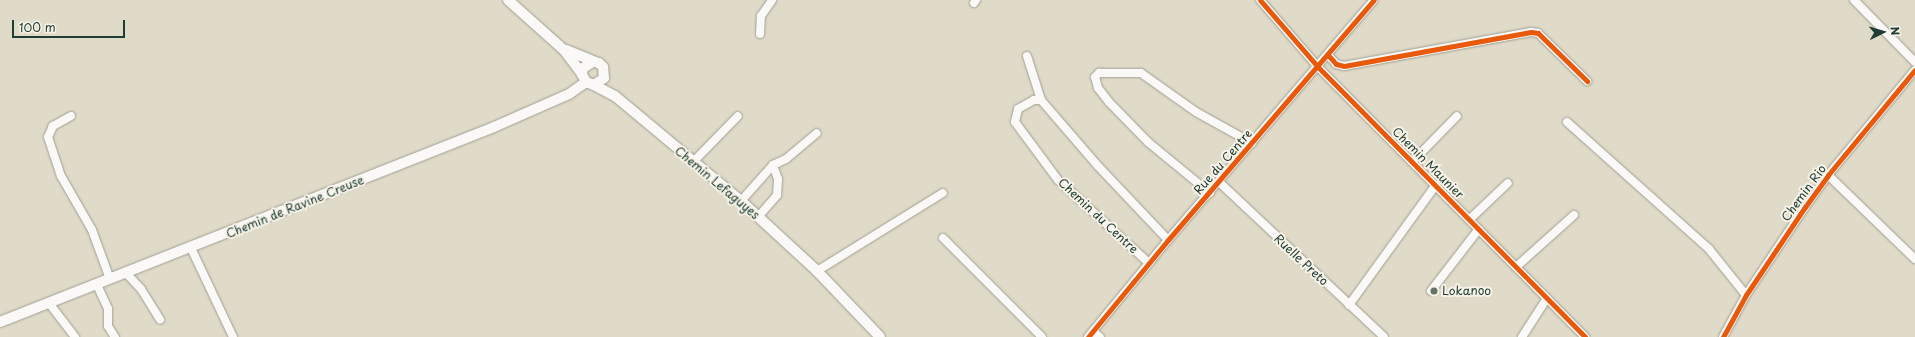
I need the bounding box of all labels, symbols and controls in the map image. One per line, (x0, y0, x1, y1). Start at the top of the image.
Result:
scale bar (14, 12, 127, 38)
north arrow (1863, 12, 1903, 52)
text: 100 m (19, 18, 56, 36)
text: N (1887, 26, 1904, 36)
street label: Chemin Maunier (1389, 124, 1467, 202)
street label: Rue du Centre (1190, 126, 1256, 198)
street label: Chemin Lefaguyes (672, 144, 762, 222)
street label: Chemin Rio (1779, 162, 1829, 224)
street label: Chemin de Ravine Creuse (224, 173, 366, 241)
street label: Chemin du Centre (1055, 175, 1141, 257)
street label: Ruelle Preto (1271, 231, 1331, 289)
place label: Lokanoo (1442, 284, 1491, 298)
marker: Lokanoo (1429, 286, 1439, 296)

